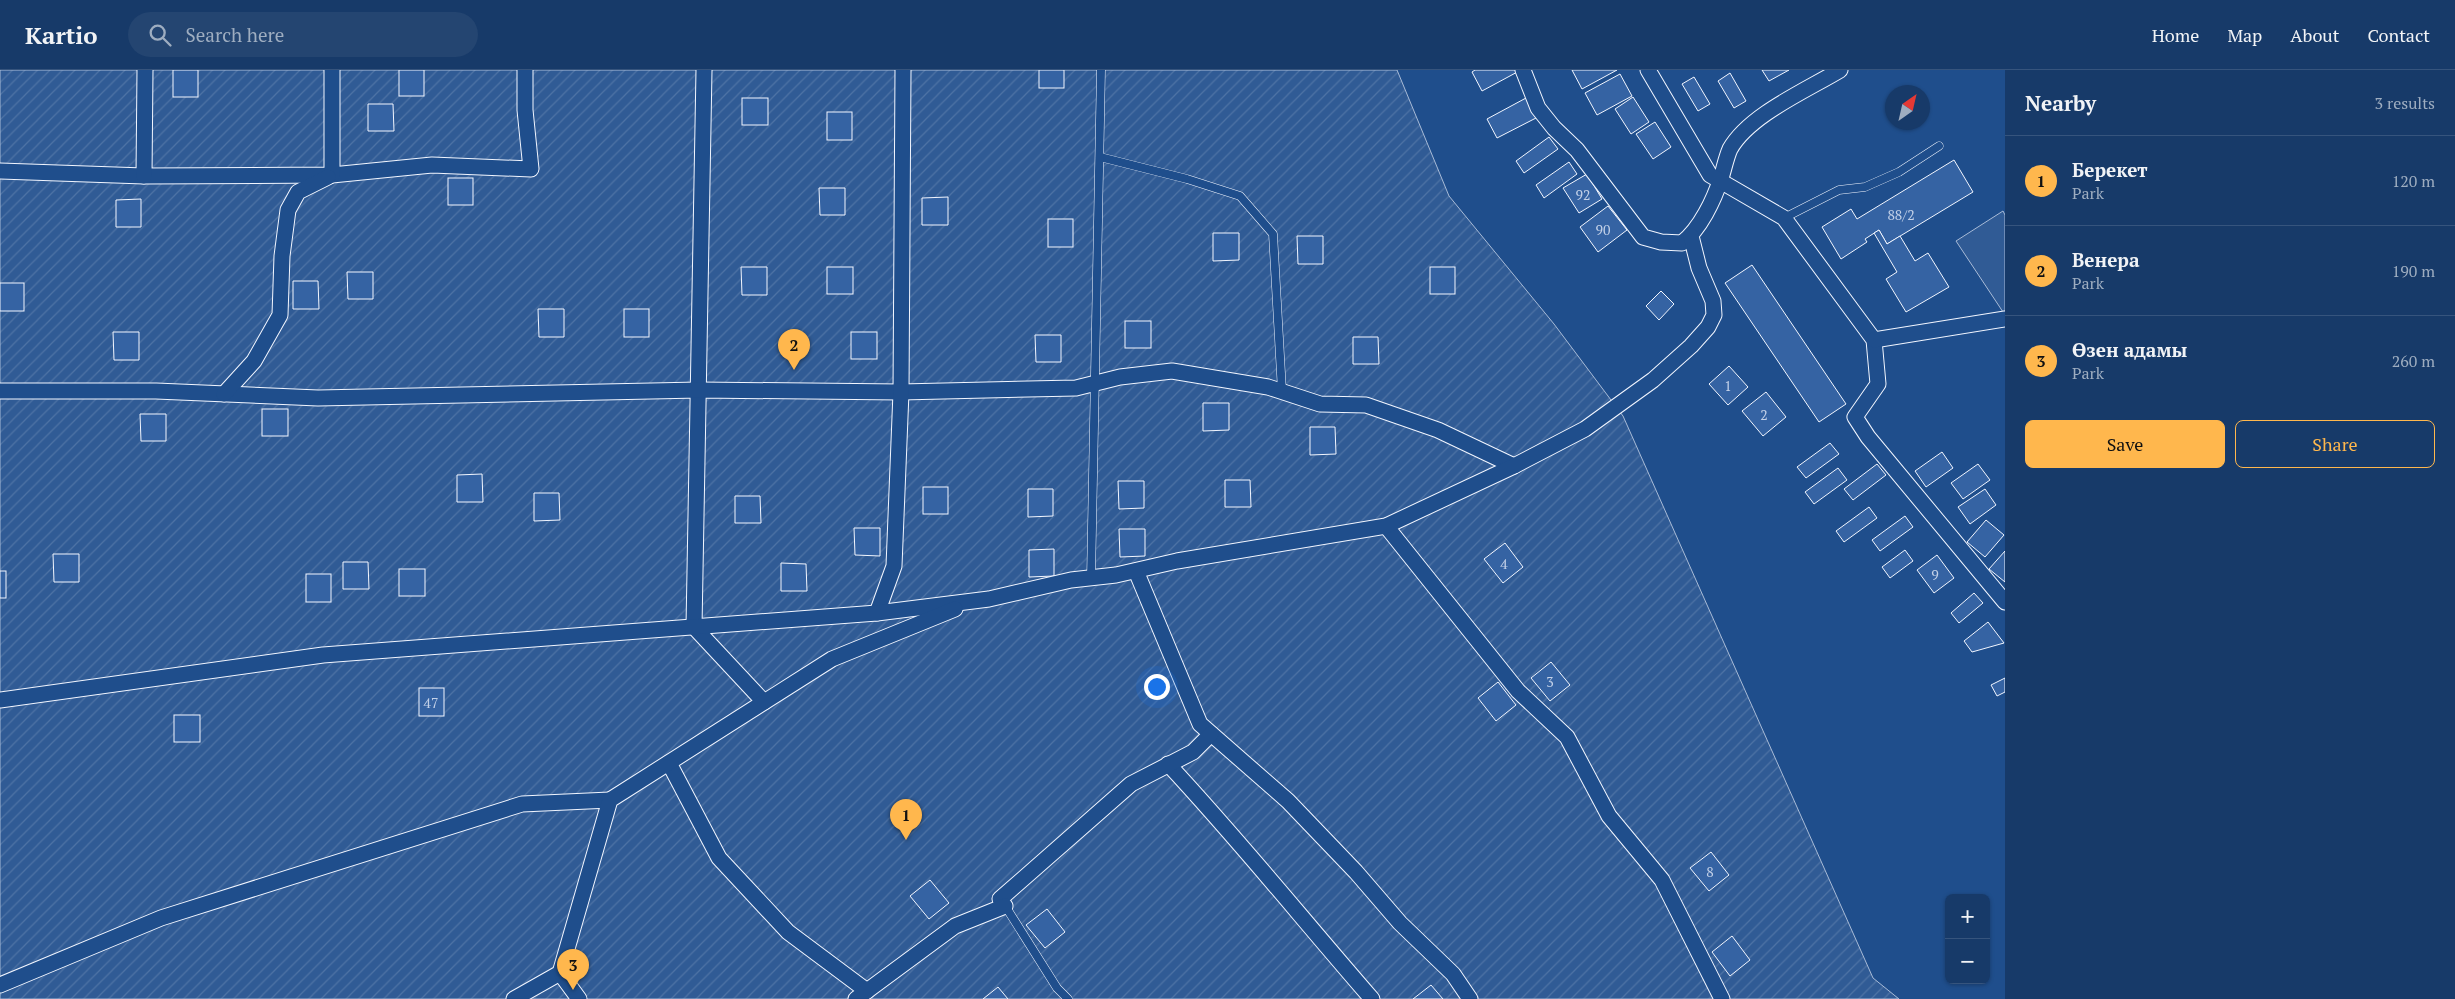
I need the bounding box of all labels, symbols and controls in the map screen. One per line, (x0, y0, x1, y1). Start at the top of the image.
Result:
search box (128, 12, 478, 57)
text: Kartio (25, 19, 98, 51)
icon: search (146, 21, 174, 49)
text: Search here (186, 22, 284, 47)
text: Home (2152, 23, 2199, 47)
text: Map (2227, 23, 2262, 47)
text: About (2290, 23, 2339, 47)
text: Contact (2367, 23, 2430, 47)
north arrow (1885, 85, 1930, 130)
text: Nearby (2025, 89, 2096, 117)
text: 3 results (2375, 92, 2435, 114)
text: Берекет (2072, 157, 2148, 182)
text: 1 (2036, 170, 2046, 192)
text: 120 m (2392, 170, 2435, 192)
text: Park (2072, 182, 2104, 204)
house number: 92 (1576, 185, 1590, 204)
house number: 88/2 (1887, 205, 1915, 224)
house number: 90 (1596, 220, 1610, 239)
text: Венера (2072, 247, 2140, 272)
text: 2 (2036, 260, 2046, 282)
text: 190 m (2392, 260, 2435, 282)
text: Park (2072, 272, 2104, 294)
pin: 2 (778, 329, 810, 370)
text: Өзен адамы (2072, 337, 2187, 362)
text: 3 (2036, 350, 2046, 372)
text: 260 m (2392, 350, 2435, 372)
text: Park (2072, 362, 2104, 384)
house number: 1 (1724, 376, 1732, 395)
house number: 2 (1760, 405, 1768, 424)
button: Save (2025, 420, 2225, 468)
button: Share (2235, 420, 2435, 468)
house number: 4 (1500, 554, 1508, 573)
house number: 9 (1931, 565, 1939, 584)
house number: 3 (1546, 672, 1554, 691)
your location (1144, 674, 1170, 700)
house number: 47 (424, 693, 438, 712)
pin: 1 (890, 799, 922, 840)
house number: 8 (1706, 862, 1714, 881)
map controls (1945, 894, 1990, 984)
button: + (1945, 894, 1990, 939)
button: − (1945, 939, 1990, 984)
pin: 3 (557, 949, 589, 990)

